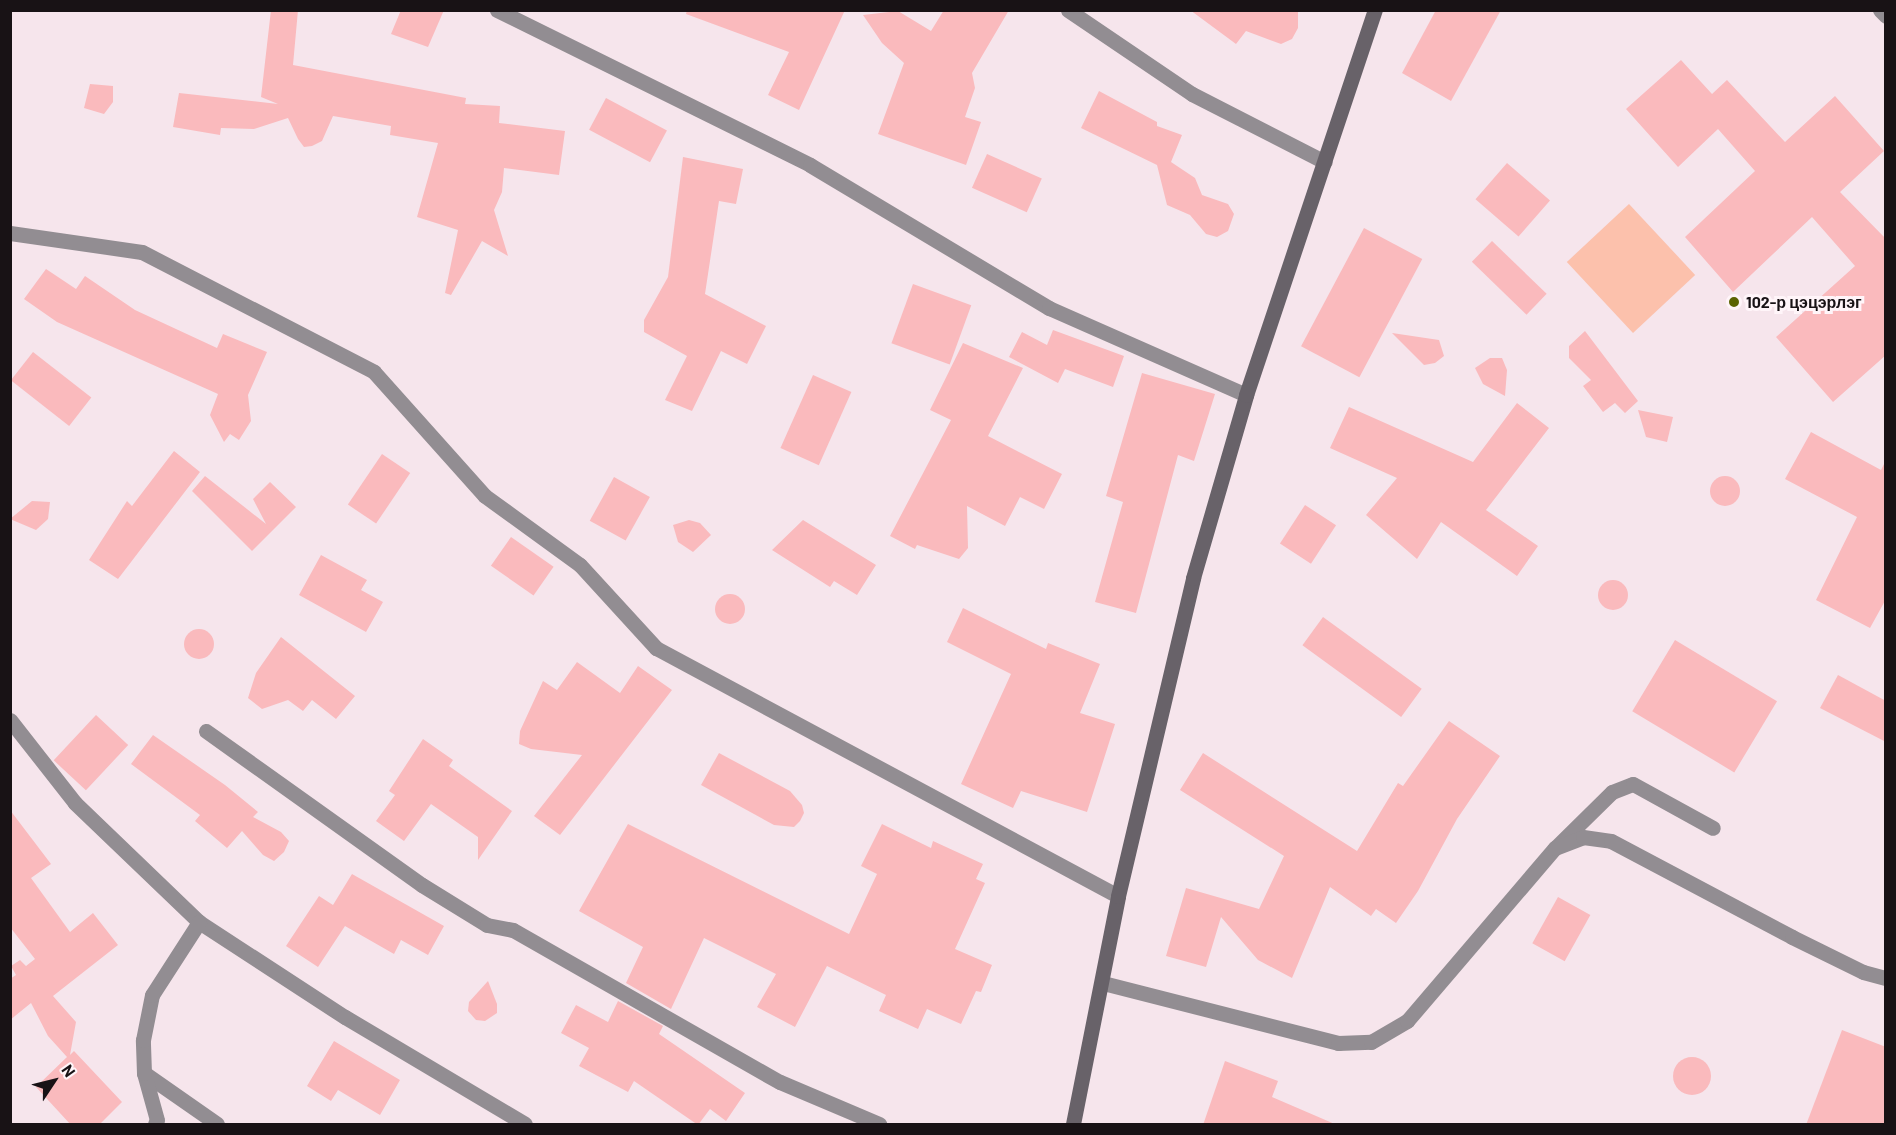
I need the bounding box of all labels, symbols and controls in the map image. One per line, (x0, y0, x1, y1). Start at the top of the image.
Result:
place label: 102-р цэцэрлэг (1746, 292, 1862, 312)
marker: 102-р цэцэрлэг (1727, 295, 1741, 309)
north arrow (24, 1051, 84, 1111)
text: N (58, 1061, 80, 1080)

